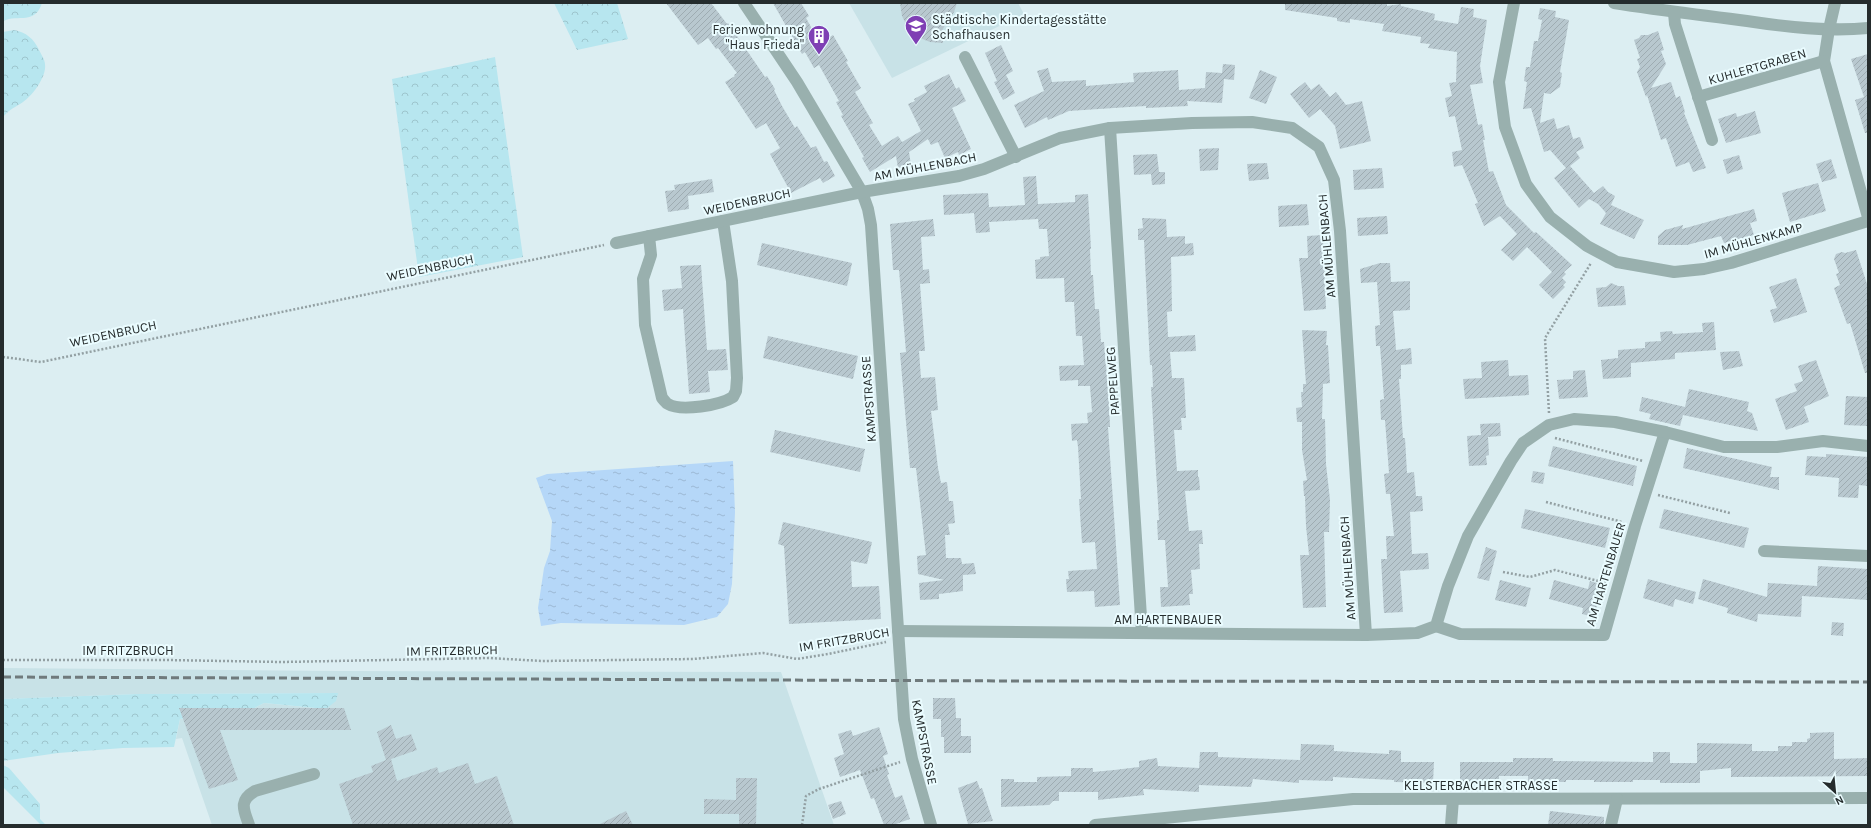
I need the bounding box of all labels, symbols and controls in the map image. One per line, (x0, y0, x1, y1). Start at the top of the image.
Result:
place label: Städtische Kindertagesstätte Schafhausen (932, 12, 1107, 42)
school or university icon: Städtische Kindertagesstätte Schafhausen (903, 13, 929, 46)
place label: Ferienwohnung "Haus Frieda" (713, 22, 805, 52)
building icon: Ferienwohnung "Haus Frieda" (806, 23, 832, 56)
street label: KUHLERTGRABEN (1707, 45, 1808, 88)
street label: AM MÜHLENBACH (872, 148, 978, 184)
street label: WEIDENBRUCH (702, 185, 792, 218)
street label: AM MÜHLENBACH (1313, 193, 1339, 299)
street label: IM MÜHLENKAMP (1702, 218, 1804, 262)
street label: WEIDENBRUCH (385, 251, 475, 284)
street label: WEIDENBRUCH (68, 317, 158, 350)
street label: PAPPELWEG (1103, 346, 1122, 416)
street label: KAMPSTRASSE (858, 355, 879, 443)
street label: AM MÜHLENBACH (1335, 515, 1359, 621)
street label: AM HARTENBAUER (1583, 520, 1628, 628)
street label: AM HARTENBAUER (1114, 612, 1222, 627)
street label: IM FRITZBRUCH (798, 624, 890, 655)
street label: IM FRITZBRUCH (406, 642, 498, 659)
street label: IM FRITZBRUCH (82, 643, 174, 658)
street label: KAMPSTRASSE (909, 698, 940, 786)
north arrow (1815, 772, 1855, 812)
street label: KELSTERBACHER STRASSE (1404, 778, 1558, 793)
text: N (1833, 793, 1846, 808)

